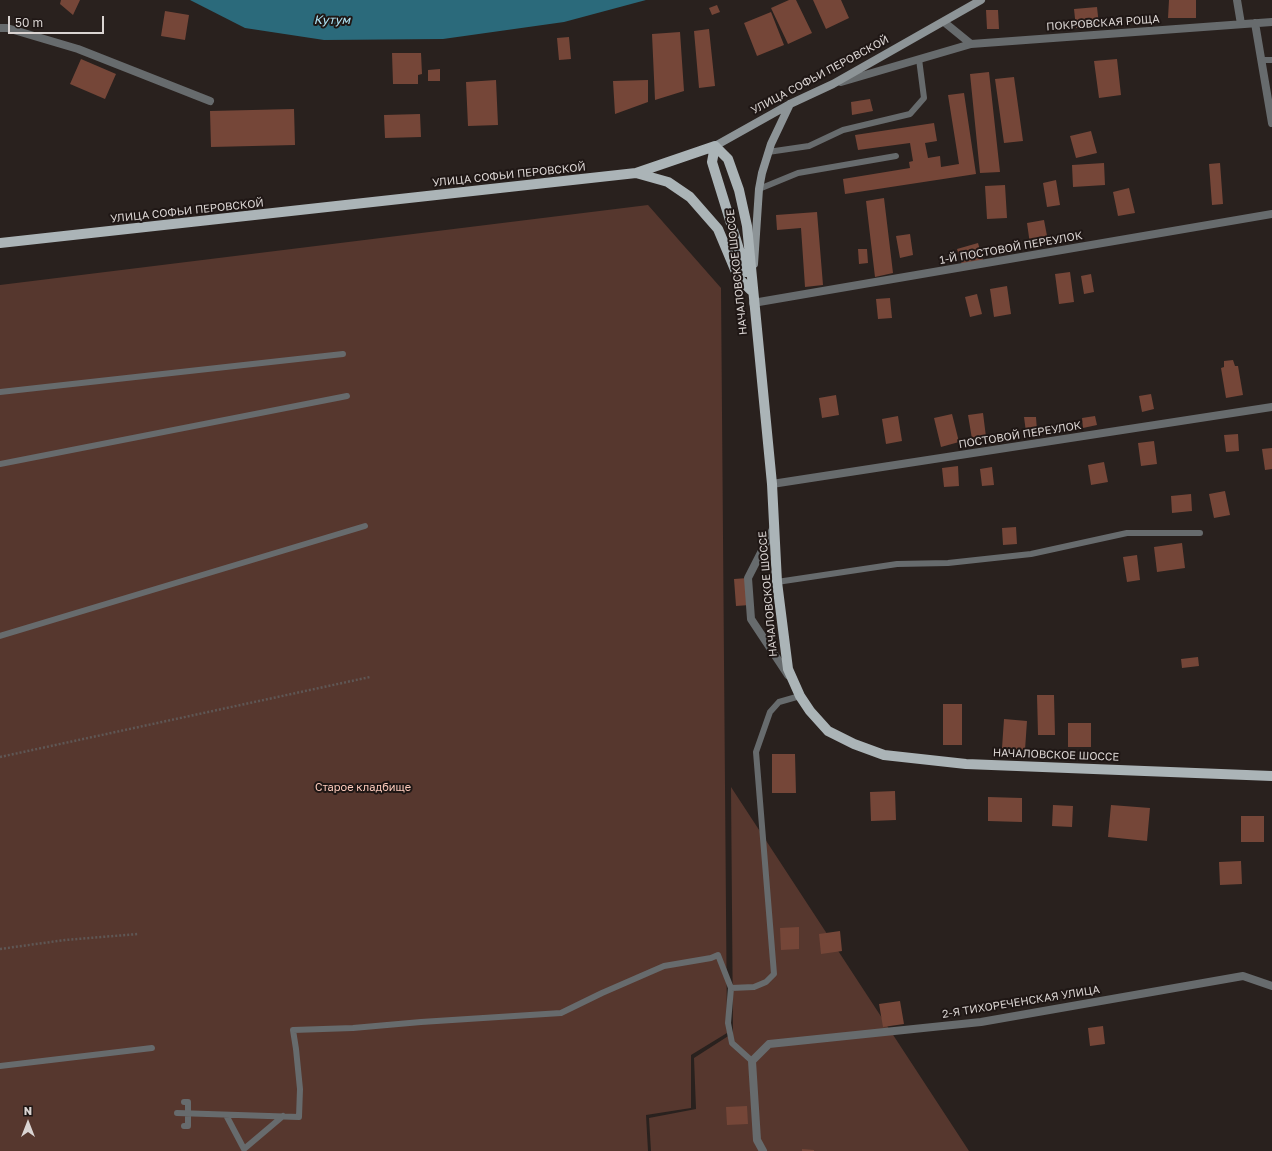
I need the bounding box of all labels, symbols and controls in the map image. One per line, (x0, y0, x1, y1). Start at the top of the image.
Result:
scale bar (10, 8, 106, 34)
street label: ПОКРОВСКАЯ РОЩА (1046, 12, 1160, 34)
water label: Кутум (314, 13, 350, 27)
text: 50 m (15, 15, 43, 30)
street label: УЛИЦА СОФЬИ ПЕРОВСКОЙ (749, 33, 891, 117)
street label: УЛИЦА СОФЬИ ПЕРОВСКОЙ (432, 160, 586, 190)
street label: УЛИЦА СОФЬИ ПЕРОВСКОЙ (110, 196, 264, 226)
street label: НАЧАЛОВСКОЕ ШОССЕ (724, 208, 750, 336)
street label: 1-Й ПОСТОВОЙ ПЕРЕУЛОК (938, 229, 1084, 267)
street label: ПОСТОВОЙ ПЕРЕУЛОК (958, 419, 1082, 451)
street label: НАЧАЛОВСКОЕ ШОССЕ (756, 530, 780, 658)
street label: НАЧАЛОВСКОЕ ШОССЕ (993, 746, 1119, 764)
park label: Старое кладбище (315, 781, 411, 795)
street label: 2-Я ТИХОРЕЧЕНСКАЯ УЛИЦА (941, 983, 1101, 1021)
north arrow (8, 1103, 48, 1143)
text: N (24, 1104, 32, 1117)

